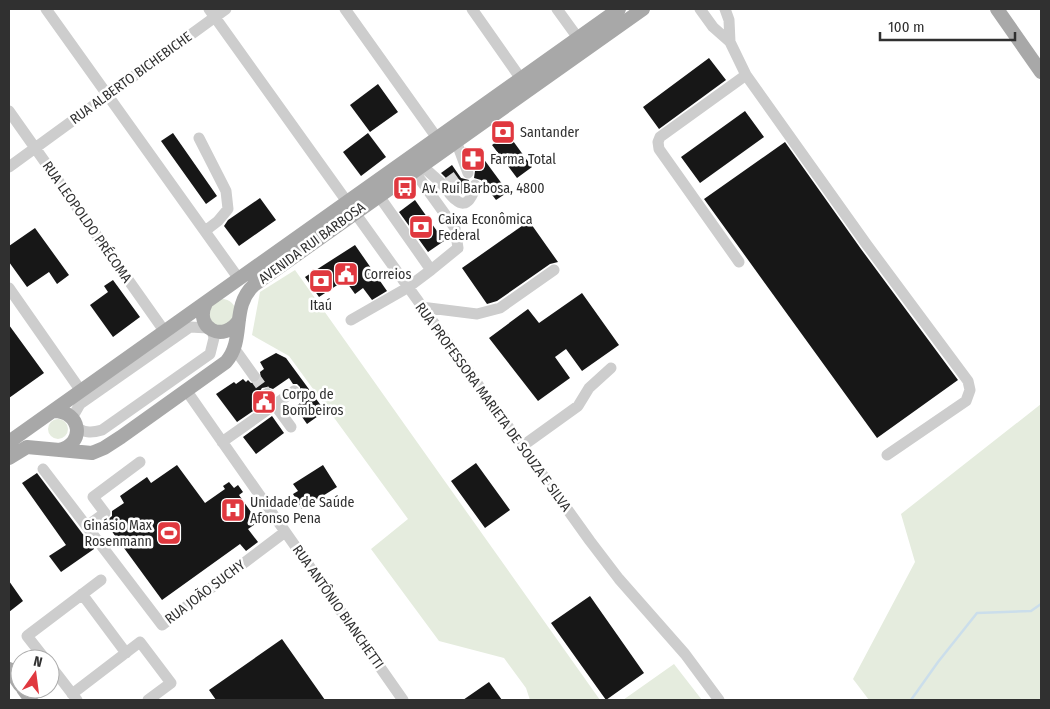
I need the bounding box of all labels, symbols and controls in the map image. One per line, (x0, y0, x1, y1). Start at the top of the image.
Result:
scale bar (880, 10, 1015, 42)
text: 100 m (888, 18, 925, 36)
street label: RUA ALBERTO BICHEBICHE (67, 28, 196, 128)
bank icon: Santander (490, 119, 516, 145)
place label: Santander (520, 124, 579, 141)
pharmacy icon: Farma Total (460, 146, 486, 172)
place label: Farma Total (490, 151, 556, 168)
street label: RUA LEOPOLDO PRÉCOMA (39, 157, 137, 287)
bus stop icon: Av. Rui Barbosa, 4800 (392, 175, 418, 201)
place label: Av. Rui Barbosa, 4800 (422, 180, 545, 197)
street label: AVENIDA RUI BARBOSA (255, 198, 369, 287)
place label: Caixa Econômica Federal (438, 211, 533, 244)
bank icon: Caixa Econômica Federal (408, 214, 434, 240)
public building icon: Correios (333, 261, 359, 287)
place label: Correios (364, 266, 411, 283)
bank icon: Itaú (308, 268, 334, 294)
place label: Itaú (310, 297, 332, 314)
street label: RUA PROFESSORA MARIETA DE SOUZA E SILVA (411, 299, 575, 515)
place label: Corpo de Bombeiros (282, 386, 344, 419)
public building icon: Corpo de Bombeiros (251, 389, 277, 415)
place label: Unidade de Saúde Afonso Pena (250, 494, 355, 527)
hospital icon: Unidade de Saúde Afonso Pena (220, 497, 246, 523)
place label: Ginásio Max Rosenmann (83, 517, 153, 550)
sports icon: Ginásio Max Rosenmann (156, 520, 182, 546)
street label: RUA ANTÔNIO BIANCHETTI (289, 541, 388, 672)
street label: RUA JOÃO SUCHY (162, 556, 248, 628)
north arrow (10, 649, 60, 699)
text: N (32, 653, 44, 671)

